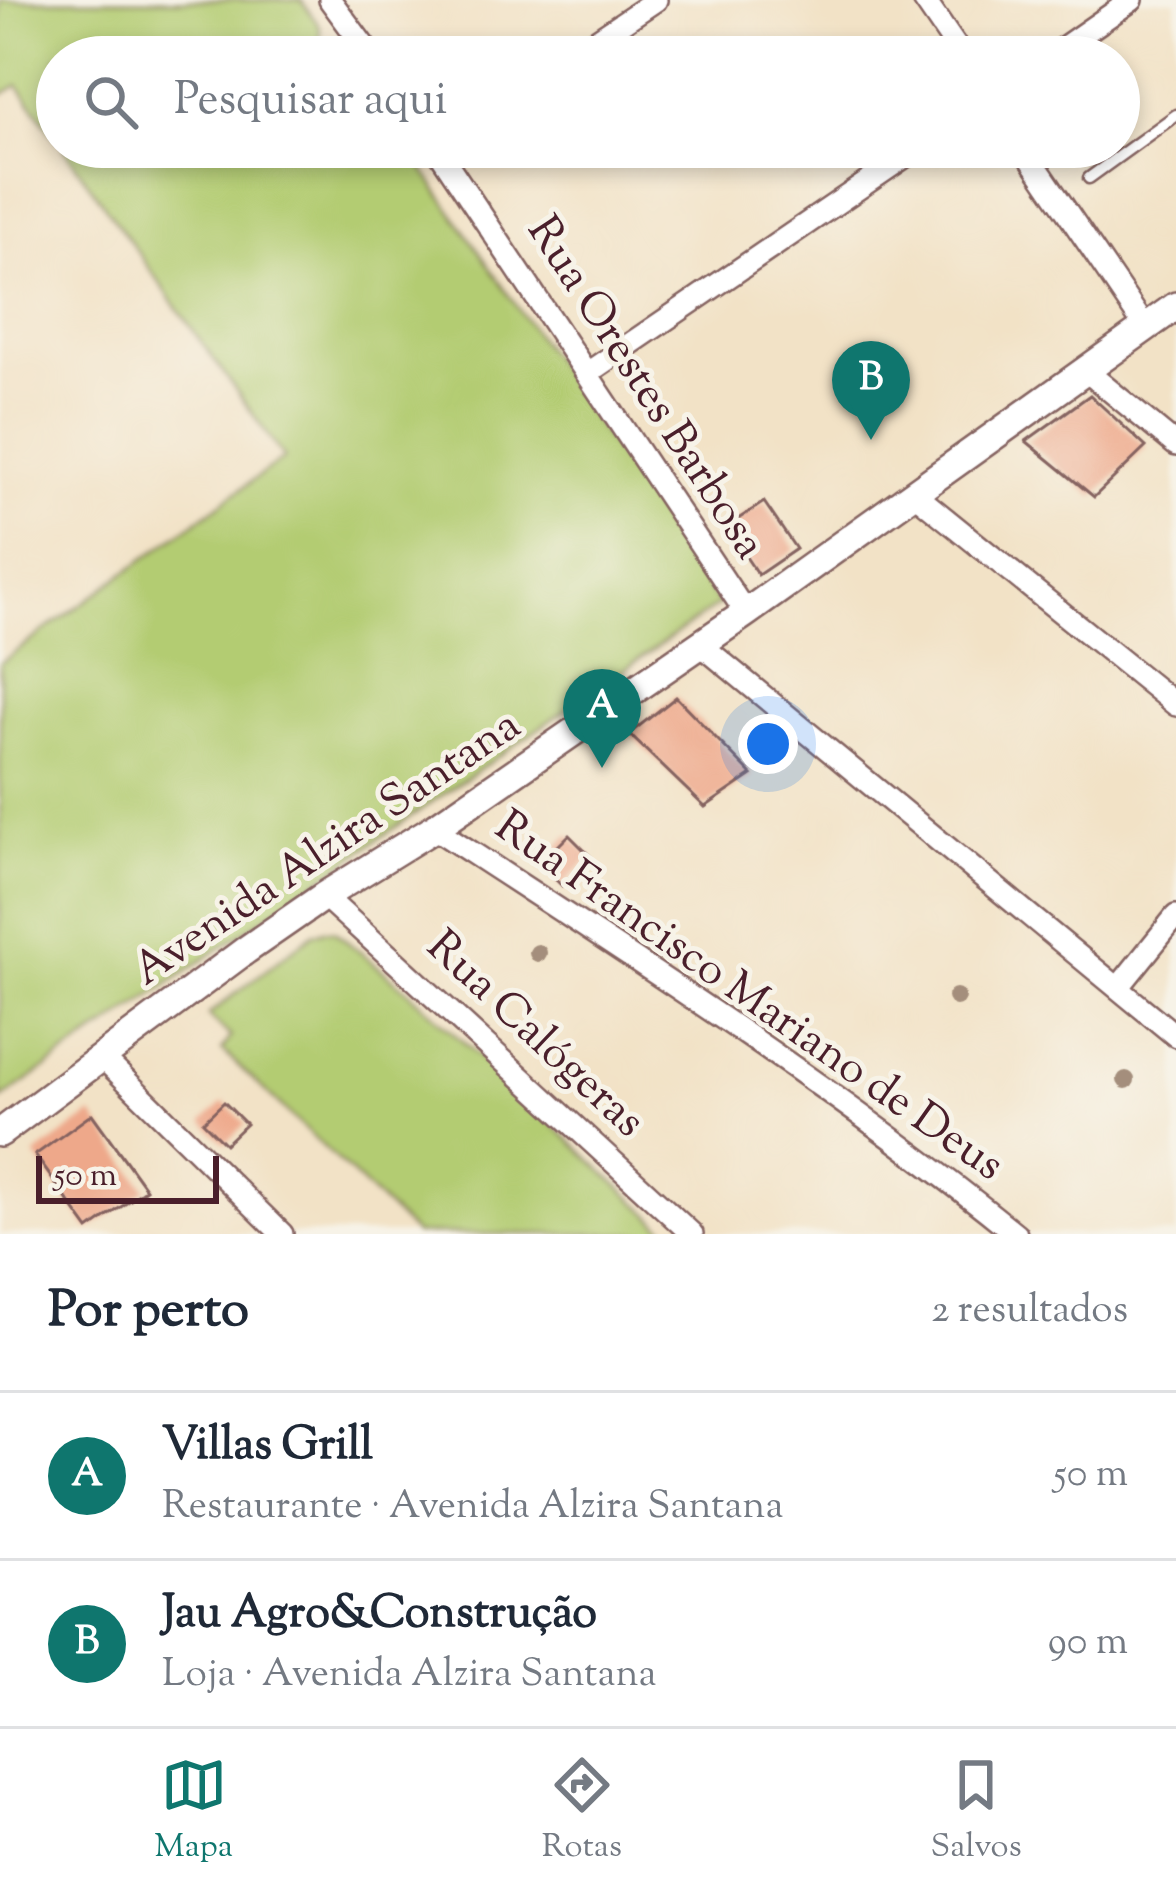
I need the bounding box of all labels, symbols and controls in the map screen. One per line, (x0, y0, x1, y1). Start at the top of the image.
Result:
search box (36, 36, 1140, 168)
icon: search (78, 69, 144, 135)
text: Pesquisar aqui (174, 70, 447, 135)
street label: Rua Orestes Barbosa (509, 205, 779, 573)
pin: B (832, 341, 910, 440)
pin: A (563, 669, 641, 768)
street label: Avenida Alzira Santana (121, 696, 535, 1004)
your location (738, 714, 798, 774)
street label: Rua Francisco Mariano de Deus (480, 797, 1016, 1199)
street label: Rua Calógeras (410, 917, 658, 1155)
scale bar (36, 1150, 219, 1203)
text: 50 m (54, 1153, 117, 1201)
text: Por perto (48, 1276, 249, 1349)
text: 2 resultados (931, 1284, 1128, 1340)
text: Villas Grill (162, 1415, 373, 1480)
text: A (71, 1448, 103, 1504)
text: 50 m (1053, 1448, 1128, 1504)
text: Restaurante · Avenida Alzira Santana (162, 1480, 783, 1536)
text: Jau Agro&Construção (162, 1583, 597, 1648)
text: B (75, 1616, 99, 1672)
text: 90 m (1048, 1616, 1128, 1672)
text: Loja · Avenida Alzira Santana (162, 1648, 656, 1704)
tab: Mapa (154, 1752, 233, 1872)
tab: Rotas (542, 1752, 622, 1872)
tab: Salvos (931, 1752, 1022, 1872)

